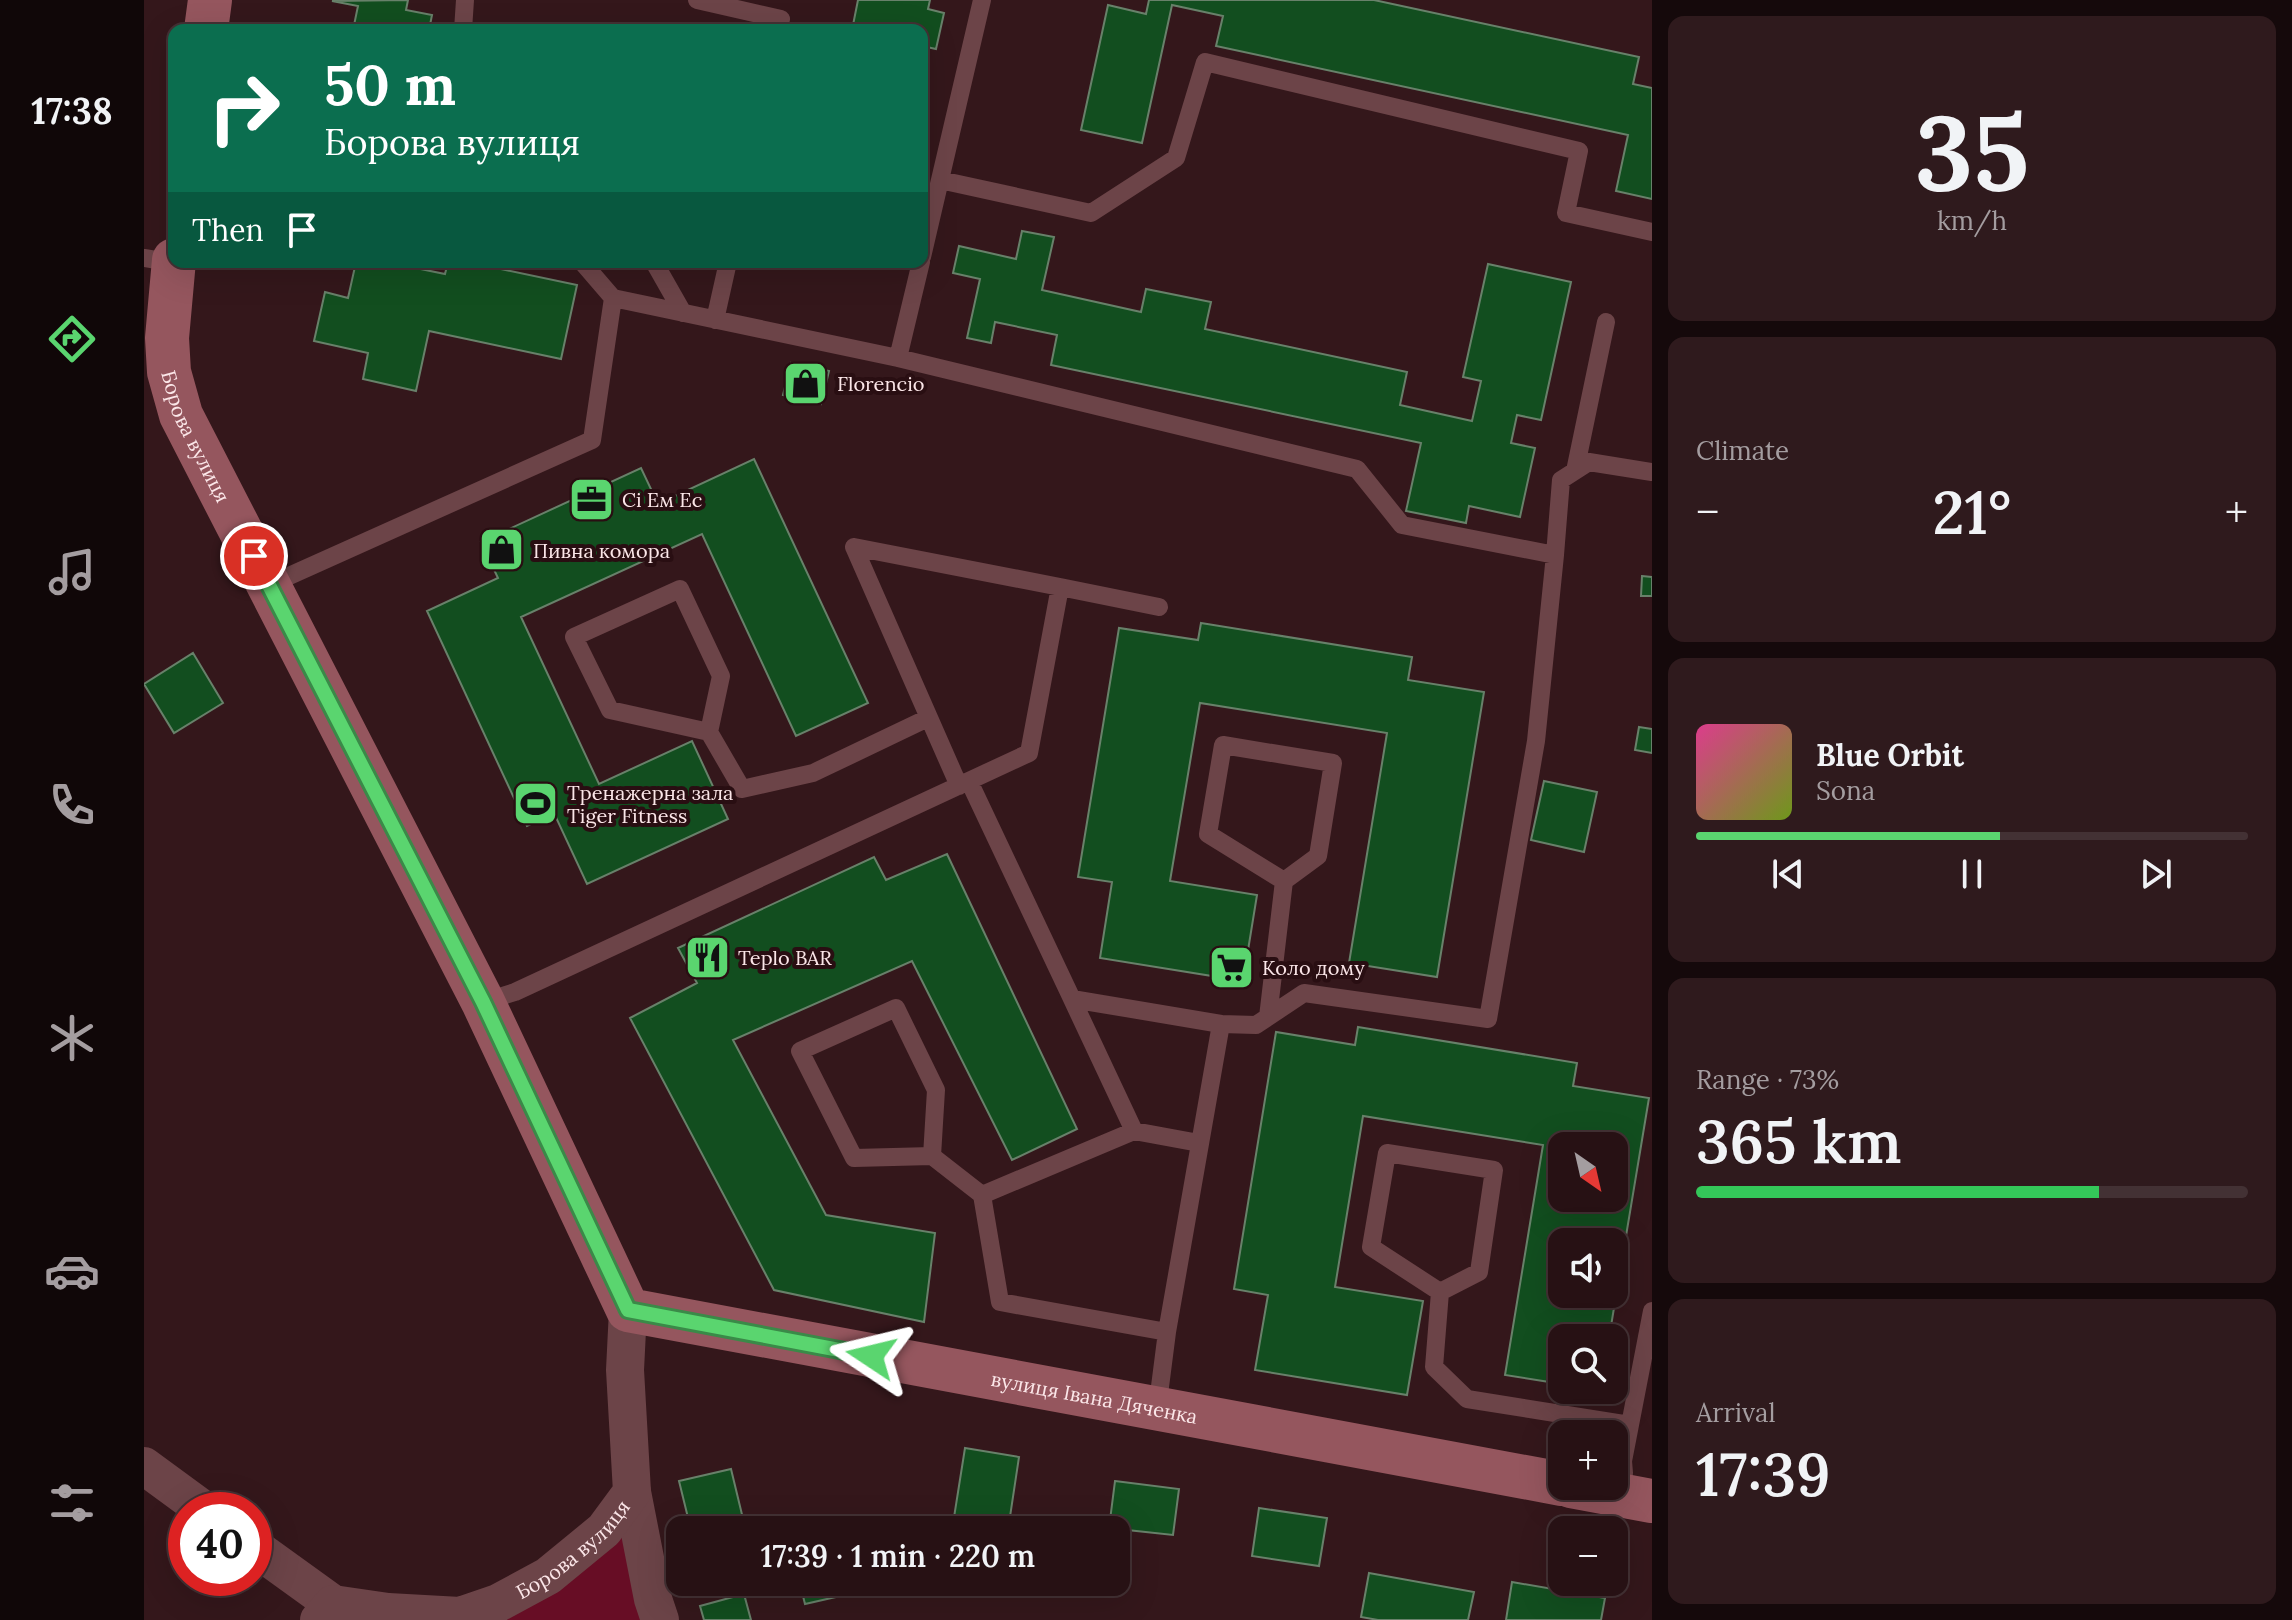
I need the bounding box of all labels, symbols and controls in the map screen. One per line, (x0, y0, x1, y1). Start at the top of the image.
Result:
text: 50 m (324, 49, 456, 120)
icon: right (192, 56, 296, 160)
text: 35 (1915, 85, 2029, 218)
text: 17:38 (31, 88, 113, 134)
text: Борова вулиця (324, 119, 580, 165)
text: km/h (1937, 204, 2007, 237)
icon: arrive (280, 208, 324, 252)
text: Then (192, 211, 264, 249)
icon: directions (44, 311, 100, 367)
shop icon: Florencio (782, 359, 830, 407)
street label: Борова вулиця (157, 367, 236, 506)
place label: Florencio (837, 371, 925, 396)
text: Climate (1696, 434, 1789, 467)
text: 21° (1933, 474, 2011, 550)
office icon: Сі Ем Ес (567, 475, 615, 523)
text: − (1696, 484, 1719, 540)
text: + (2225, 484, 2248, 540)
place label: Сі Ем Ес (622, 487, 702, 512)
pin (220, 522, 288, 590)
shop icon: Пивна комора (478, 526, 526, 574)
icon: arrive (232, 534, 276, 578)
place label: Пивна комора (533, 538, 670, 563)
icon: music (44, 544, 100, 600)
text: Blue Orbit (1816, 736, 1964, 774)
text: Sona (1816, 774, 1875, 807)
icon: phone (44, 777, 100, 833)
sports icon: Тренажерна зала Tiger Fitness (512, 779, 560, 827)
place label: Тренажерна зала Tiger Fitness (567, 780, 733, 828)
icon: previous (1766, 852, 1810, 896)
icon: pause (1950, 852, 1994, 896)
icon: next (2134, 852, 2178, 896)
restaurant icon: Teplo BAR (683, 933, 731, 981)
supermarket icon: Коло дому (1207, 943, 1255, 991)
place label: Teplo BAR (738, 945, 832, 970)
place label: Коло дому (1262, 955, 1365, 980)
icon: climate (44, 1010, 100, 1066)
text: Range · 73% (1696, 1063, 1839, 1096)
text: 365 km (1696, 1103, 1902, 1179)
north arrow (1548, 1132, 1628, 1212)
map controls (1548, 1132, 1628, 1596)
button: sound (1548, 1228, 1628, 1308)
icon: car (44, 1243, 100, 1299)
position arrow (829, 1314, 913, 1398)
button: search (1548, 1324, 1628, 1404)
street label: вулиця Івана Дяченка (989, 1365, 1200, 1428)
text: Arrival (1696, 1396, 1775, 1429)
button: + (1548, 1420, 1628, 1500)
text: 17:39 (1696, 1436, 1831, 1512)
icon: filters (44, 1475, 100, 1531)
speed limit sign: 40 (168, 1492, 272, 1596)
street label: Борова вулиця (511, 1495, 635, 1604)
button: − (1548, 1516, 1628, 1596)
text: 17:39 · 1 min · 220 m (761, 1537, 1035, 1575)

